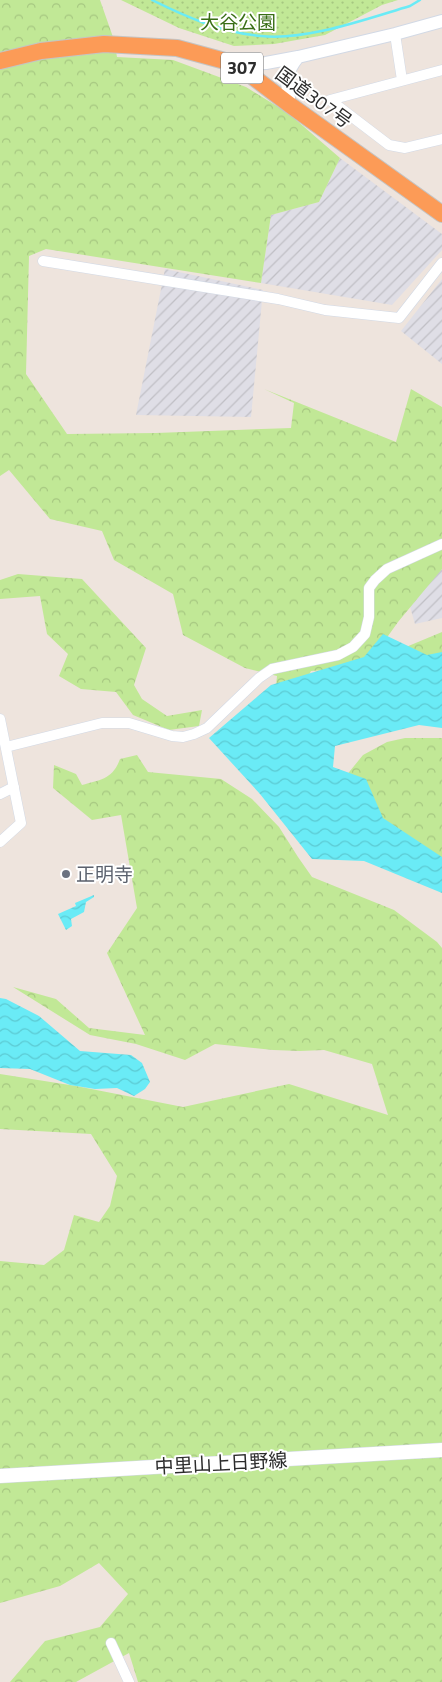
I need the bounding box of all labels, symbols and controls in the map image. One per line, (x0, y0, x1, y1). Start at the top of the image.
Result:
park label: 大谷公園 (200, 7, 276, 36)
road number: 307 (221, 52, 263, 84)
street label: 国道307号 (270, 59, 359, 134)
place label: 正明寺 (76, 859, 133, 888)
marker: 正明寺 (60, 868, 72, 880)
street label: 中里山上日野線 (154, 1445, 288, 1480)

